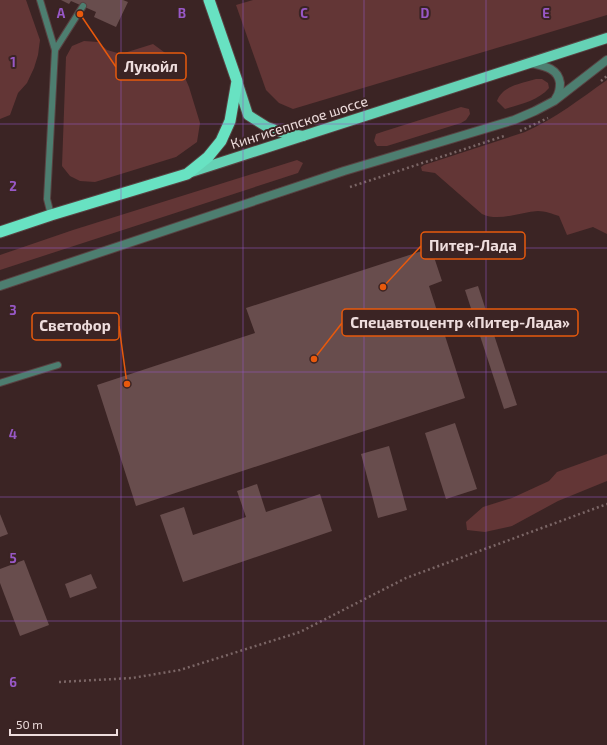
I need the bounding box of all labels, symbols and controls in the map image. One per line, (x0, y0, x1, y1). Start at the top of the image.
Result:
text: A (57, 5, 66, 21)
text: B (178, 5, 186, 21)
text: C (300, 5, 308, 21)
text: D (421, 5, 430, 21)
text: E (542, 5, 550, 21)
callout: Лукойл (116, 53, 186, 80)
text: 1 (10, 54, 16, 70)
text: Лукойл (124, 57, 178, 75)
street label: Кингисеппское шоссе (228, 92, 370, 152)
text: 2 (9, 178, 17, 194)
callout: Питер-Лада (421, 232, 525, 259)
text: Питер-Лада (429, 236, 517, 254)
text: 3 (9, 302, 17, 318)
callout: Спецавтоцентр «Питер-Лада» (342, 309, 578, 336)
callout: Светофор (32, 313, 119, 340)
text: Спецавтоцентр «Питер-Лада» (350, 313, 570, 331)
text: Светофор (39, 316, 111, 334)
text: 4 (9, 426, 17, 442)
text: 5 (9, 550, 17, 566)
text: 6 (9, 674, 17, 690)
scale bar (10, 711, 117, 737)
text: 50 m (16, 717, 43, 731)

